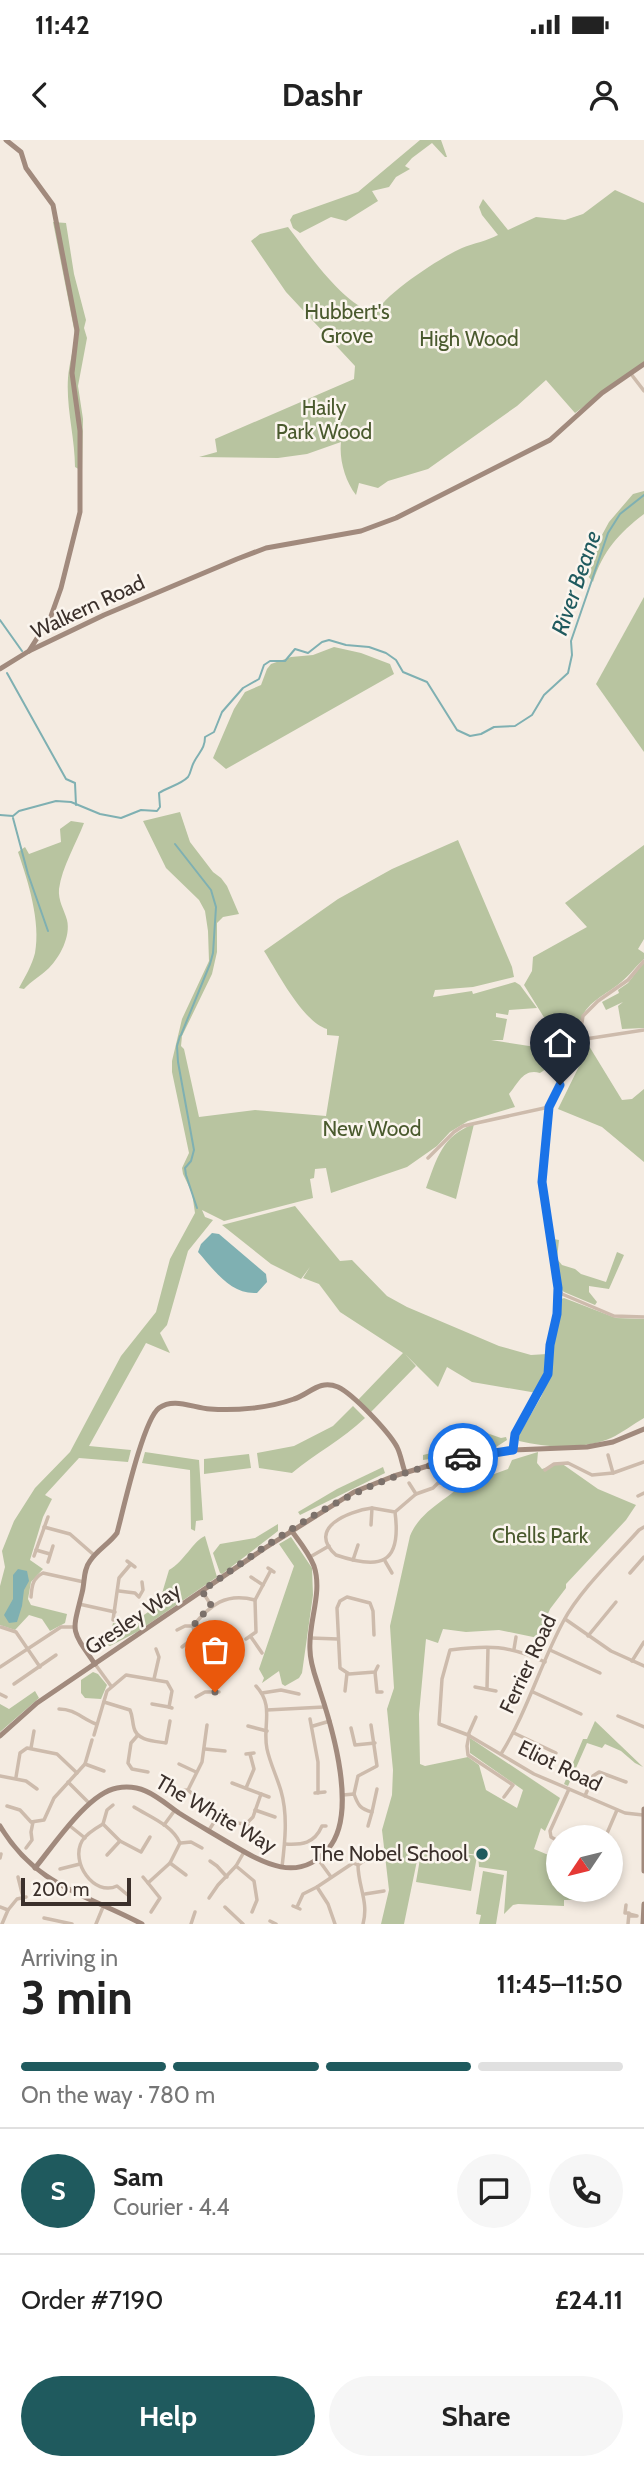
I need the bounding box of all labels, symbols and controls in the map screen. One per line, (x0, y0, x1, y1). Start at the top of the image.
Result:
text: 11:42 (35, 9, 90, 41)
text: Dashr (282, 75, 362, 114)
icon: back (21, 76, 59, 114)
icon: person (585, 76, 623, 114)
park label: Hubbert's Grove (304, 299, 390, 348)
park label: High Wood (419, 326, 519, 351)
park label: Haily Park Wood (276, 395, 372, 444)
water label: River Beane (545, 527, 607, 639)
street label: Walkern Road (27, 569, 149, 644)
pin (530, 1013, 590, 1085)
icon: home (541, 1024, 579, 1062)
park label: New Wood (323, 1116, 422, 1141)
courier (428, 1423, 498, 1493)
icon: car (444, 1439, 482, 1477)
park label: Chells Park (492, 1523, 589, 1548)
street label: Gresley Way (80, 1577, 186, 1660)
street label: Ferrier Road (494, 1610, 561, 1717)
pin (185, 1620, 245, 1692)
icon: bag (196, 1631, 234, 1669)
street label: Eliot Road (514, 1735, 606, 1796)
street label: The White Way (151, 1769, 281, 1858)
north arrow (546, 1825, 623, 1902)
map controls (546, 1825, 623, 1902)
place label: The Nobel School (311, 1841, 468, 1866)
marker: The Nobel School (474, 1846, 490, 1862)
scale bar (21, 1875, 131, 1907)
text: 200 m (32, 1878, 89, 1901)
text: Arriving in (21, 1944, 118, 1972)
text: 11:45–11:50 (497, 1968, 623, 2000)
text: 3 min (21, 1970, 133, 2026)
text: On the way · 780 m (21, 2081, 215, 2109)
button: chat (457, 2154, 531, 2228)
button: phone (549, 2154, 623, 2228)
text: Sam (113, 2161, 164, 2193)
text: S (50, 2175, 66, 2207)
text: Courier · 4.4 (113, 2193, 230, 2221)
text: Order #7190 (21, 2284, 163, 2316)
text: £24.11 (555, 2284, 623, 2316)
button: Help (21, 2376, 315, 2456)
button: Share (329, 2376, 623, 2456)

